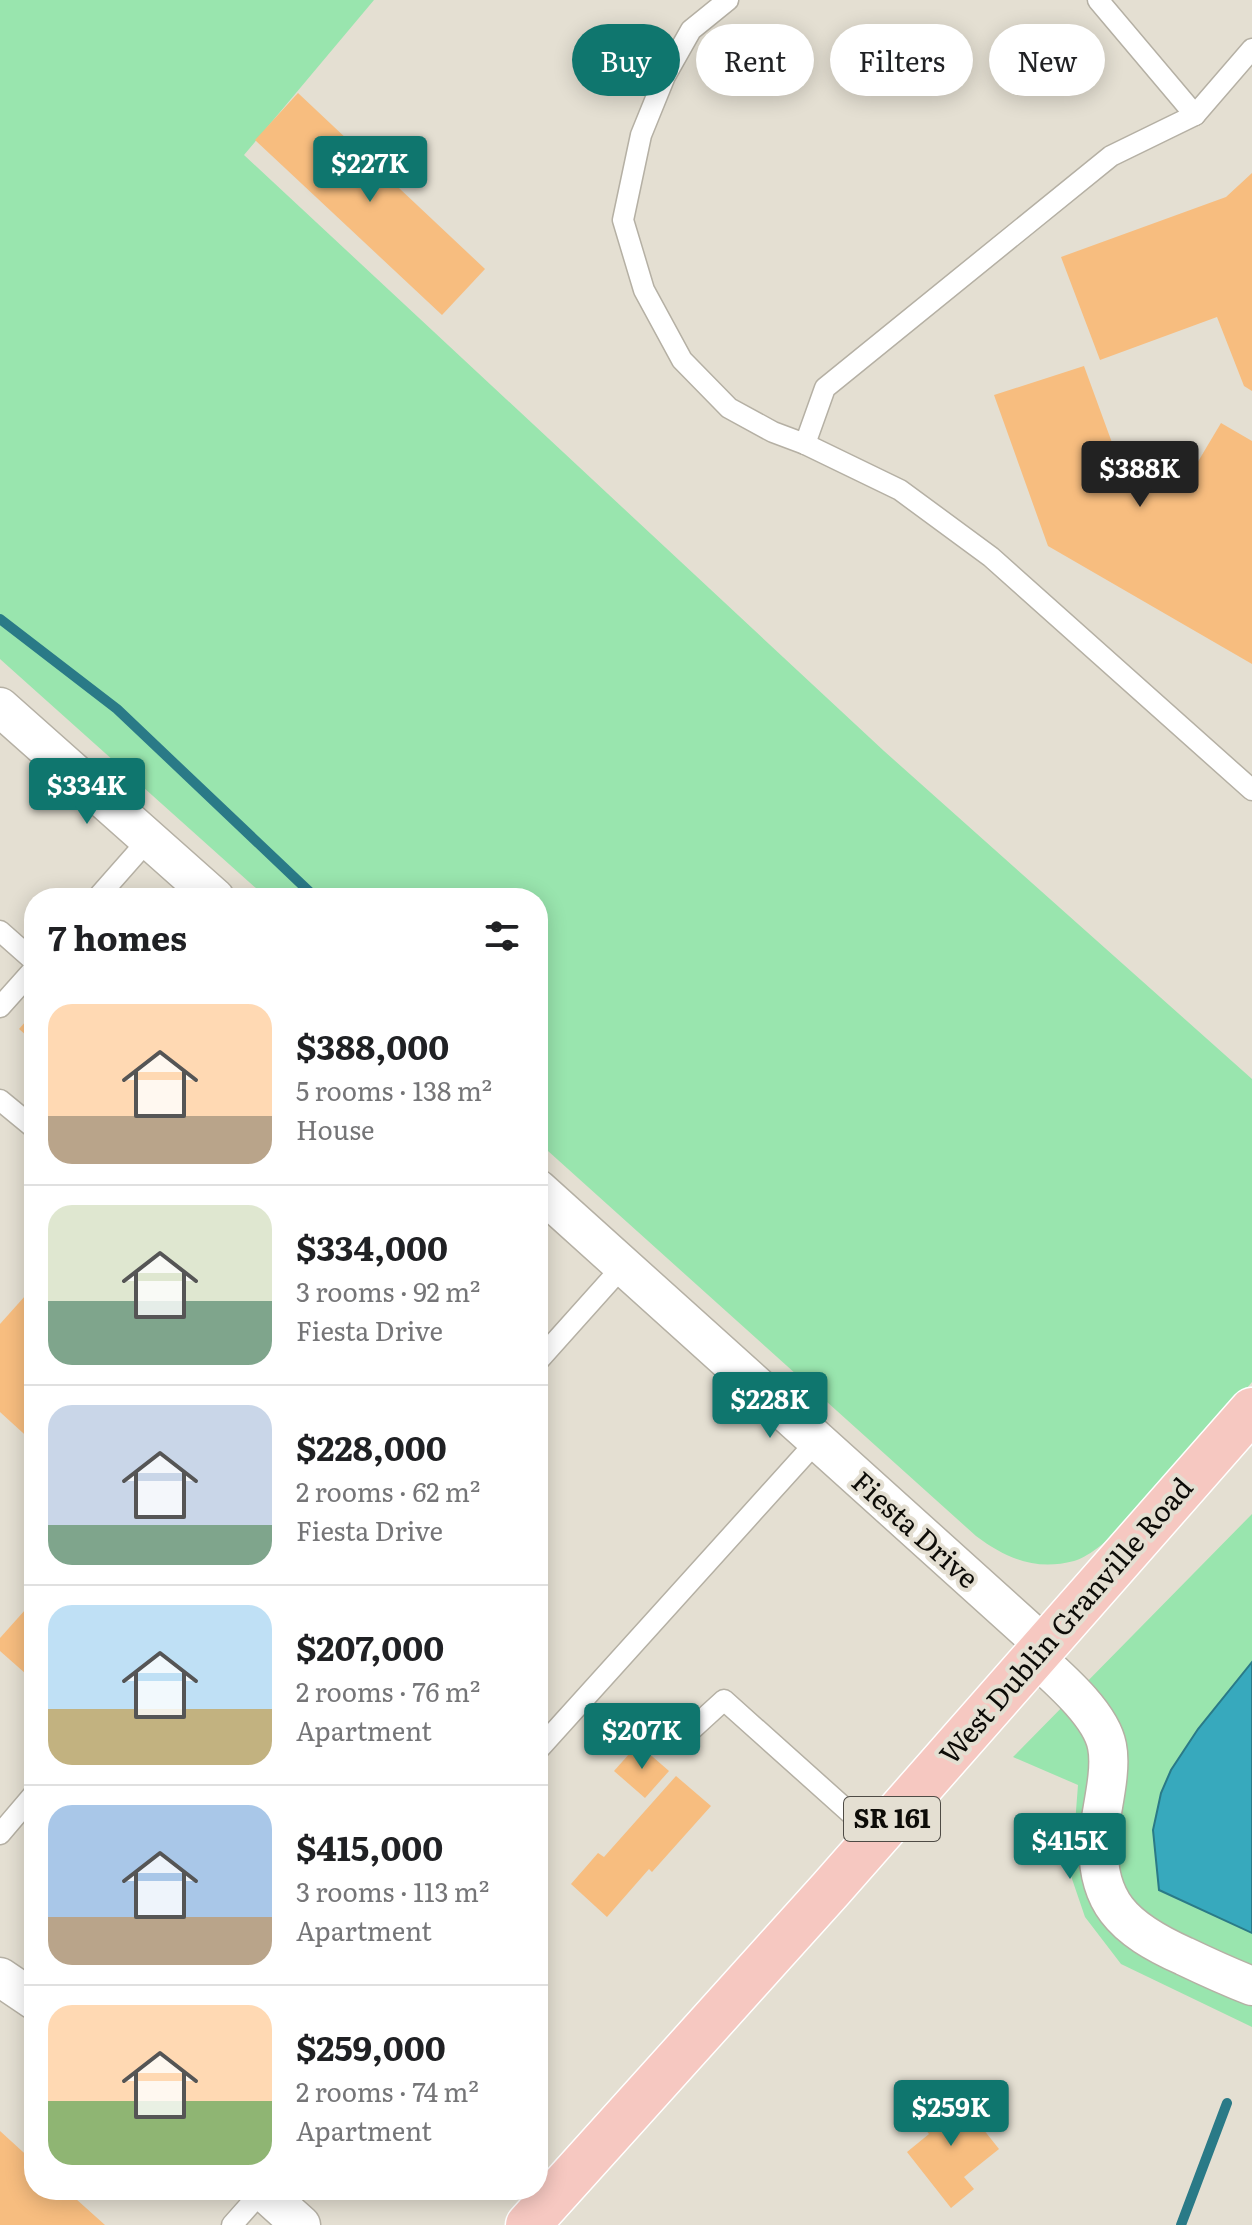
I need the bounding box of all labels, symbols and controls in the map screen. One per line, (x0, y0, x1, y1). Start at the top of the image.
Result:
chip: Buy (572, 24, 680, 96)
chip: Rent (696, 24, 814, 96)
chip: Filters (830, 24, 973, 96)
chip: New (989, 24, 1105, 96)
pin: $227K (314, 136, 426, 204)
text: $227K (331, 142, 409, 181)
pin: $388K (1084, 441, 1196, 509)
text: $388K (1100, 447, 1181, 486)
pin: $334K (31, 758, 143, 826)
text: $334K (47, 764, 127, 803)
text: 7 homes (48, 911, 187, 961)
icon: filters (480, 914, 524, 958)
text: $388,000 (296, 1020, 449, 1070)
icon: home (112, 1036, 208, 1132)
text: 5 rooms · 138 m² (296, 1070, 492, 1109)
text: House (296, 1109, 374, 1148)
text: $334,000 (296, 1221, 448, 1271)
icon: home (112, 1237, 208, 1333)
text: 3 rooms · 92 m² (296, 1271, 480, 1310)
text: Fiesta Drive (296, 1310, 443, 1349)
pin: $228K (714, 1372, 826, 1440)
text: $228K (730, 1378, 810, 1417)
text: $228,000 (296, 1421, 447, 1471)
icon: home (112, 1437, 208, 1533)
street label: Fiesta Drive (844, 1460, 989, 1597)
street label: West Dublin Granville Road (928, 1467, 1201, 1772)
text: 2 rooms · 62 m² (296, 1471, 480, 1510)
text: Fiesta Drive (296, 1510, 443, 1549)
text: $207,000 (296, 1621, 444, 1671)
icon: home (112, 1637, 208, 1733)
text: 2 rooms · 76 m² (296, 1671, 480, 1710)
pin: $207K (586, 1703, 698, 1771)
text: $207K (602, 1709, 682, 1748)
text: Apartment (296, 1710, 432, 1749)
road number: SR 161 (844, 1797, 940, 1841)
pin: $415K (1014, 1813, 1126, 1881)
text: $415K (1032, 1819, 1108, 1858)
text: $415,000 (296, 1821, 443, 1871)
icon: home (112, 1837, 208, 1933)
text: 3 rooms · 113 m² (296, 1871, 489, 1910)
text: Apartment (296, 1910, 432, 1949)
text: $259,000 (296, 2021, 446, 2071)
icon: home (112, 2037, 208, 2133)
text: 2 rooms · 74 m² (296, 2071, 479, 2110)
pin: $259K (895, 2080, 1007, 2148)
text: $259K (912, 2086, 990, 2125)
text: Apartment (296, 2110, 432, 2149)

